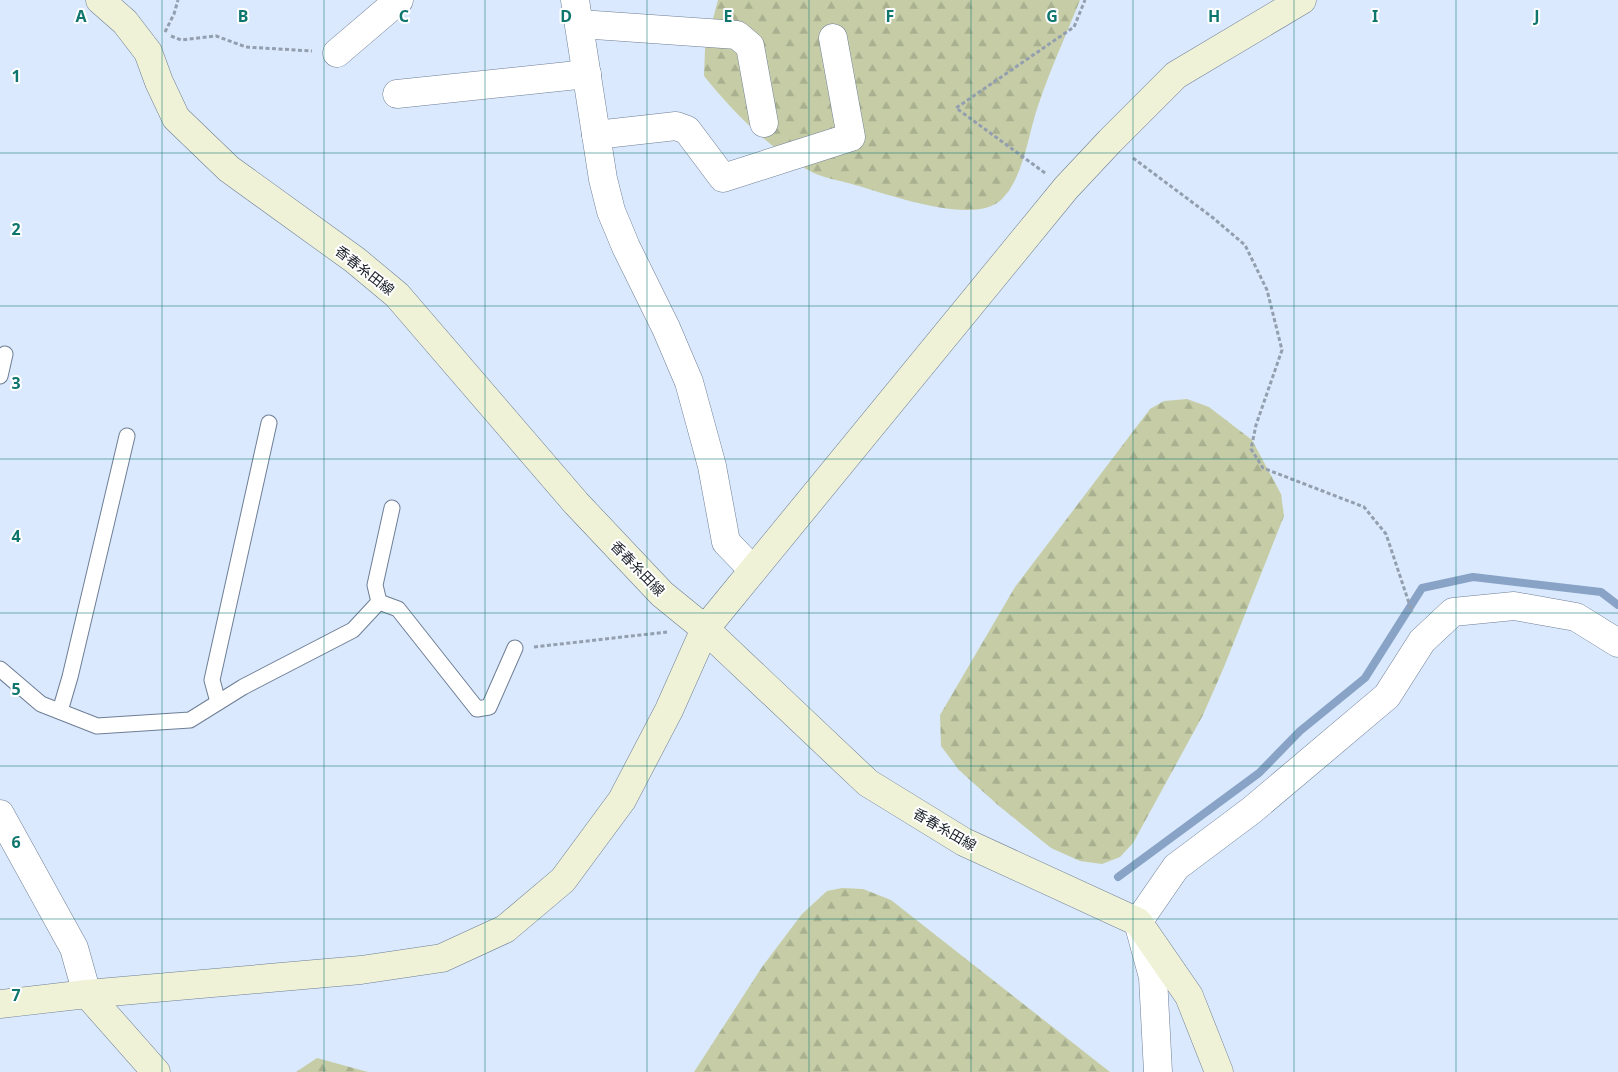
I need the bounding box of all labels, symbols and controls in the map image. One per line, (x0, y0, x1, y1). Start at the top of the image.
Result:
text: A (75, 5, 87, 27)
text: B (238, 5, 248, 27)
text: C (399, 5, 409, 27)
text: D (560, 5, 572, 27)
text: E (724, 5, 733, 27)
text: F (886, 5, 894, 27)
text: G (1046, 5, 1058, 27)
text: H (1208, 5, 1220, 27)
text: I (1372, 5, 1378, 27)
text: J (1532, 5, 1540, 27)
text: 1 (11, 65, 21, 87)
text: 2 (11, 218, 21, 240)
street label: 香春糸田線 (332, 241, 398, 299)
text: 3 (11, 372, 21, 394)
text: 4 (11, 525, 21, 547)
street label: 香春糸田線 (607, 536, 669, 600)
text: 5 (11, 678, 21, 700)
street label: 香春糸田線 (910, 803, 980, 855)
text: 6 (11, 831, 21, 853)
text: 7 (11, 984, 21, 1006)

